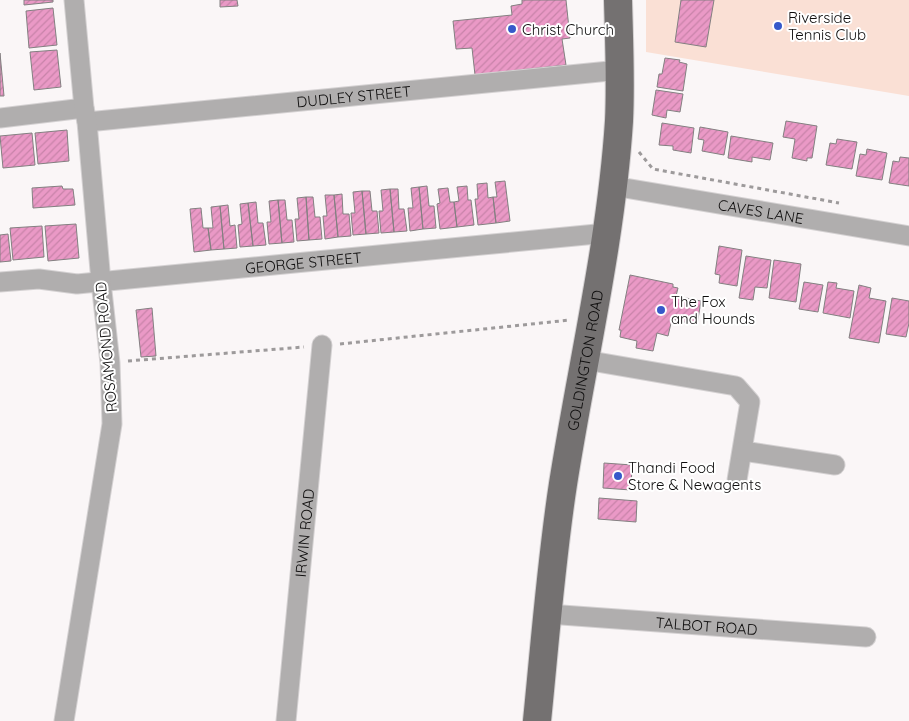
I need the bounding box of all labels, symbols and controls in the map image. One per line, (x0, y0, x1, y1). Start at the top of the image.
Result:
place label: Riverside Tennis Club (788, 8, 866, 44)
place label: Christ Church (522, 20, 614, 39)
marker: Riverside Tennis Club (772, 20, 784, 32)
marker: Christ Church (506, 23, 518, 35)
street label: DUDLEY STREET (296, 81, 412, 111)
street label: CAVES LANE (717, 194, 805, 228)
street label: GEORGE STREET (244, 247, 363, 277)
street label: ROSAMOND ROAD (91, 281, 121, 413)
street label: GOLDINGTON ROAD (563, 288, 607, 432)
place label: The Fox and Hounds (671, 292, 755, 328)
marker: The Fox and Hounds (655, 304, 667, 316)
place label: Thandi Food Store & Newagents (628, 458, 761, 494)
marker: Thandi Food Store & Newagents (612, 470, 624, 482)
street label: IRWIN ROAD (290, 487, 318, 578)
street label: TALBOT ROAD (655, 612, 758, 639)

